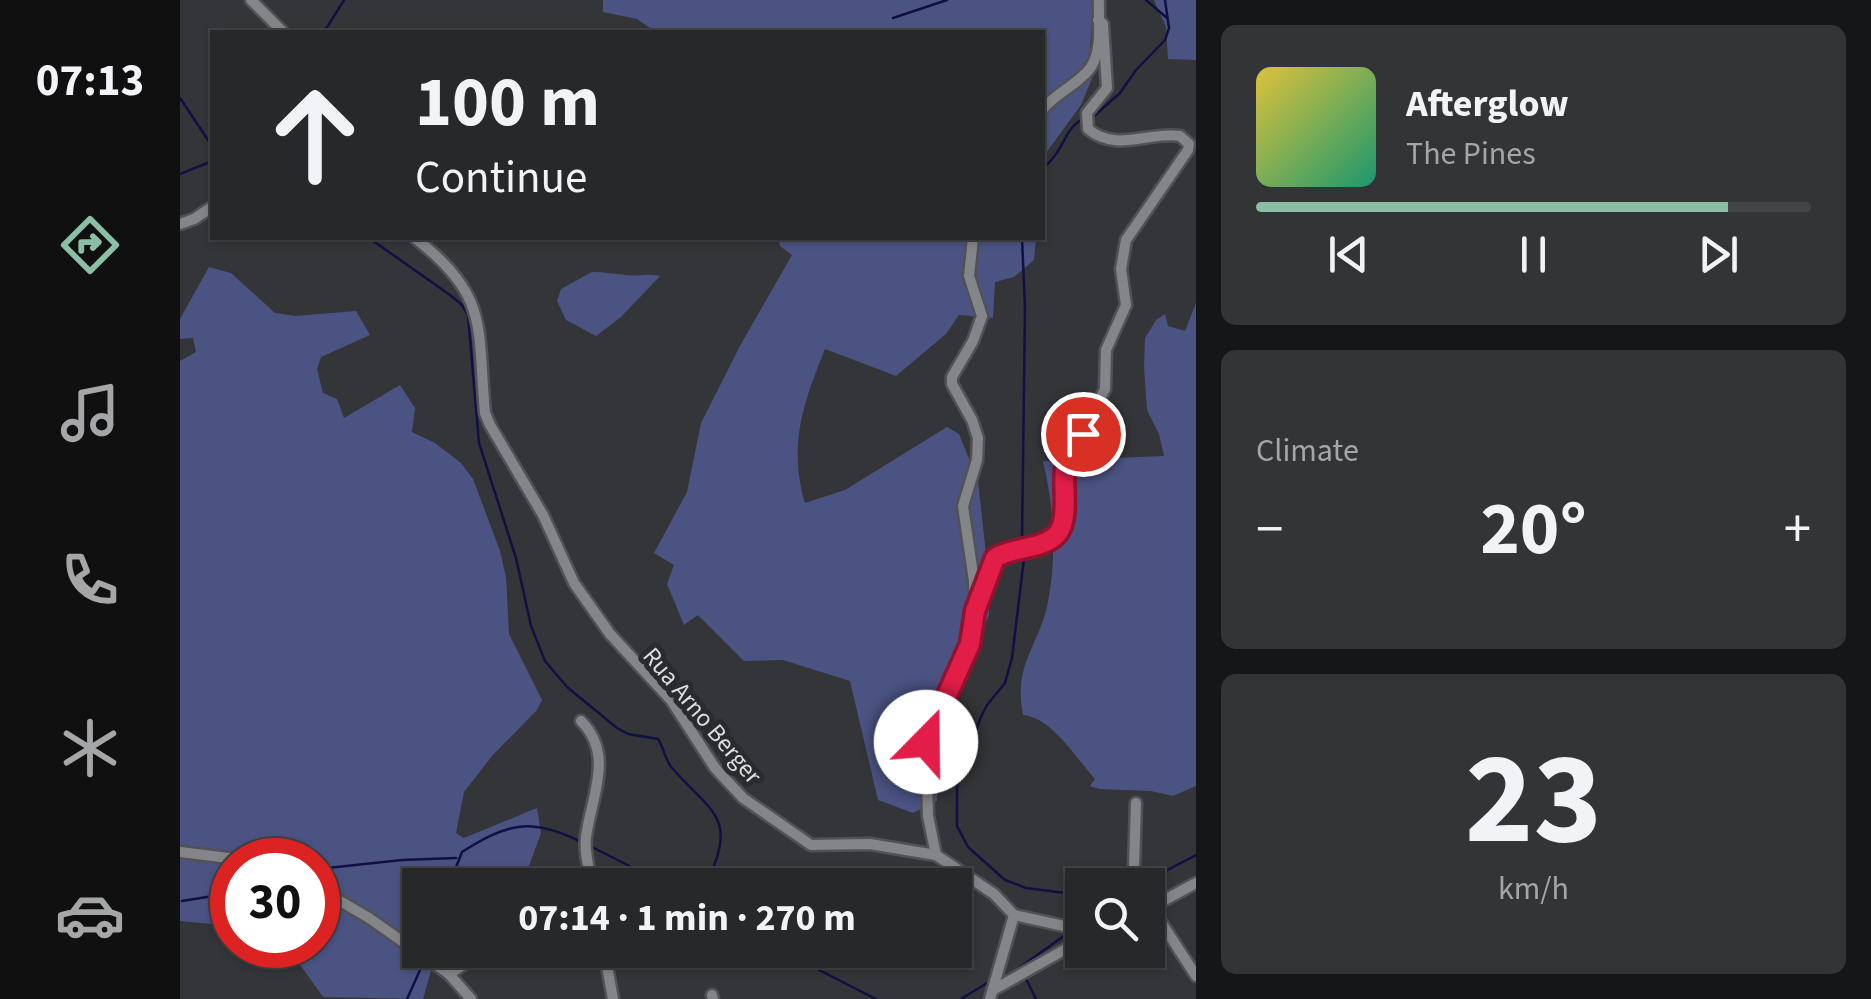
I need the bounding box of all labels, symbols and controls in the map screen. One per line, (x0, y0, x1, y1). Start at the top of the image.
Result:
text: 07:13 (36, 49, 144, 113)
text: 100 m (415, 53, 600, 153)
icon: ahead (250, 70, 380, 200)
text: Afterglow (1406, 77, 1569, 131)
text: The Pines (1406, 131, 1536, 177)
text: Continue (415, 146, 587, 210)
icon: directions (55, 210, 125, 280)
icon: previous (1321, 227, 1376, 282)
icon: pause (1506, 227, 1561, 282)
icon: next (1691, 227, 1746, 282)
icon: music (55, 378, 125, 448)
pin (1041, 392, 1126, 477)
icon: arrive (1056, 407, 1111, 462)
text: Climate (1256, 428, 1359, 474)
text: 20° (1480, 476, 1587, 583)
text: − (1256, 491, 1283, 569)
text: + (1784, 491, 1811, 569)
icon: phone (55, 545, 125, 615)
street label: Rua Arno Berger (634, 639, 770, 792)
position arrow (874, 690, 978, 794)
text: 23 (1465, 708, 1602, 893)
icon: climate (55, 713, 125, 783)
speed limit sign: 30 (210, 838, 340, 968)
text: km/h (1498, 866, 1569, 912)
map controls (1065, 868, 1165, 968)
button: search (1065, 868, 1165, 968)
icon: car (55, 880, 125, 950)
text: 07:14 · 1 min · 270 m (518, 891, 856, 945)

